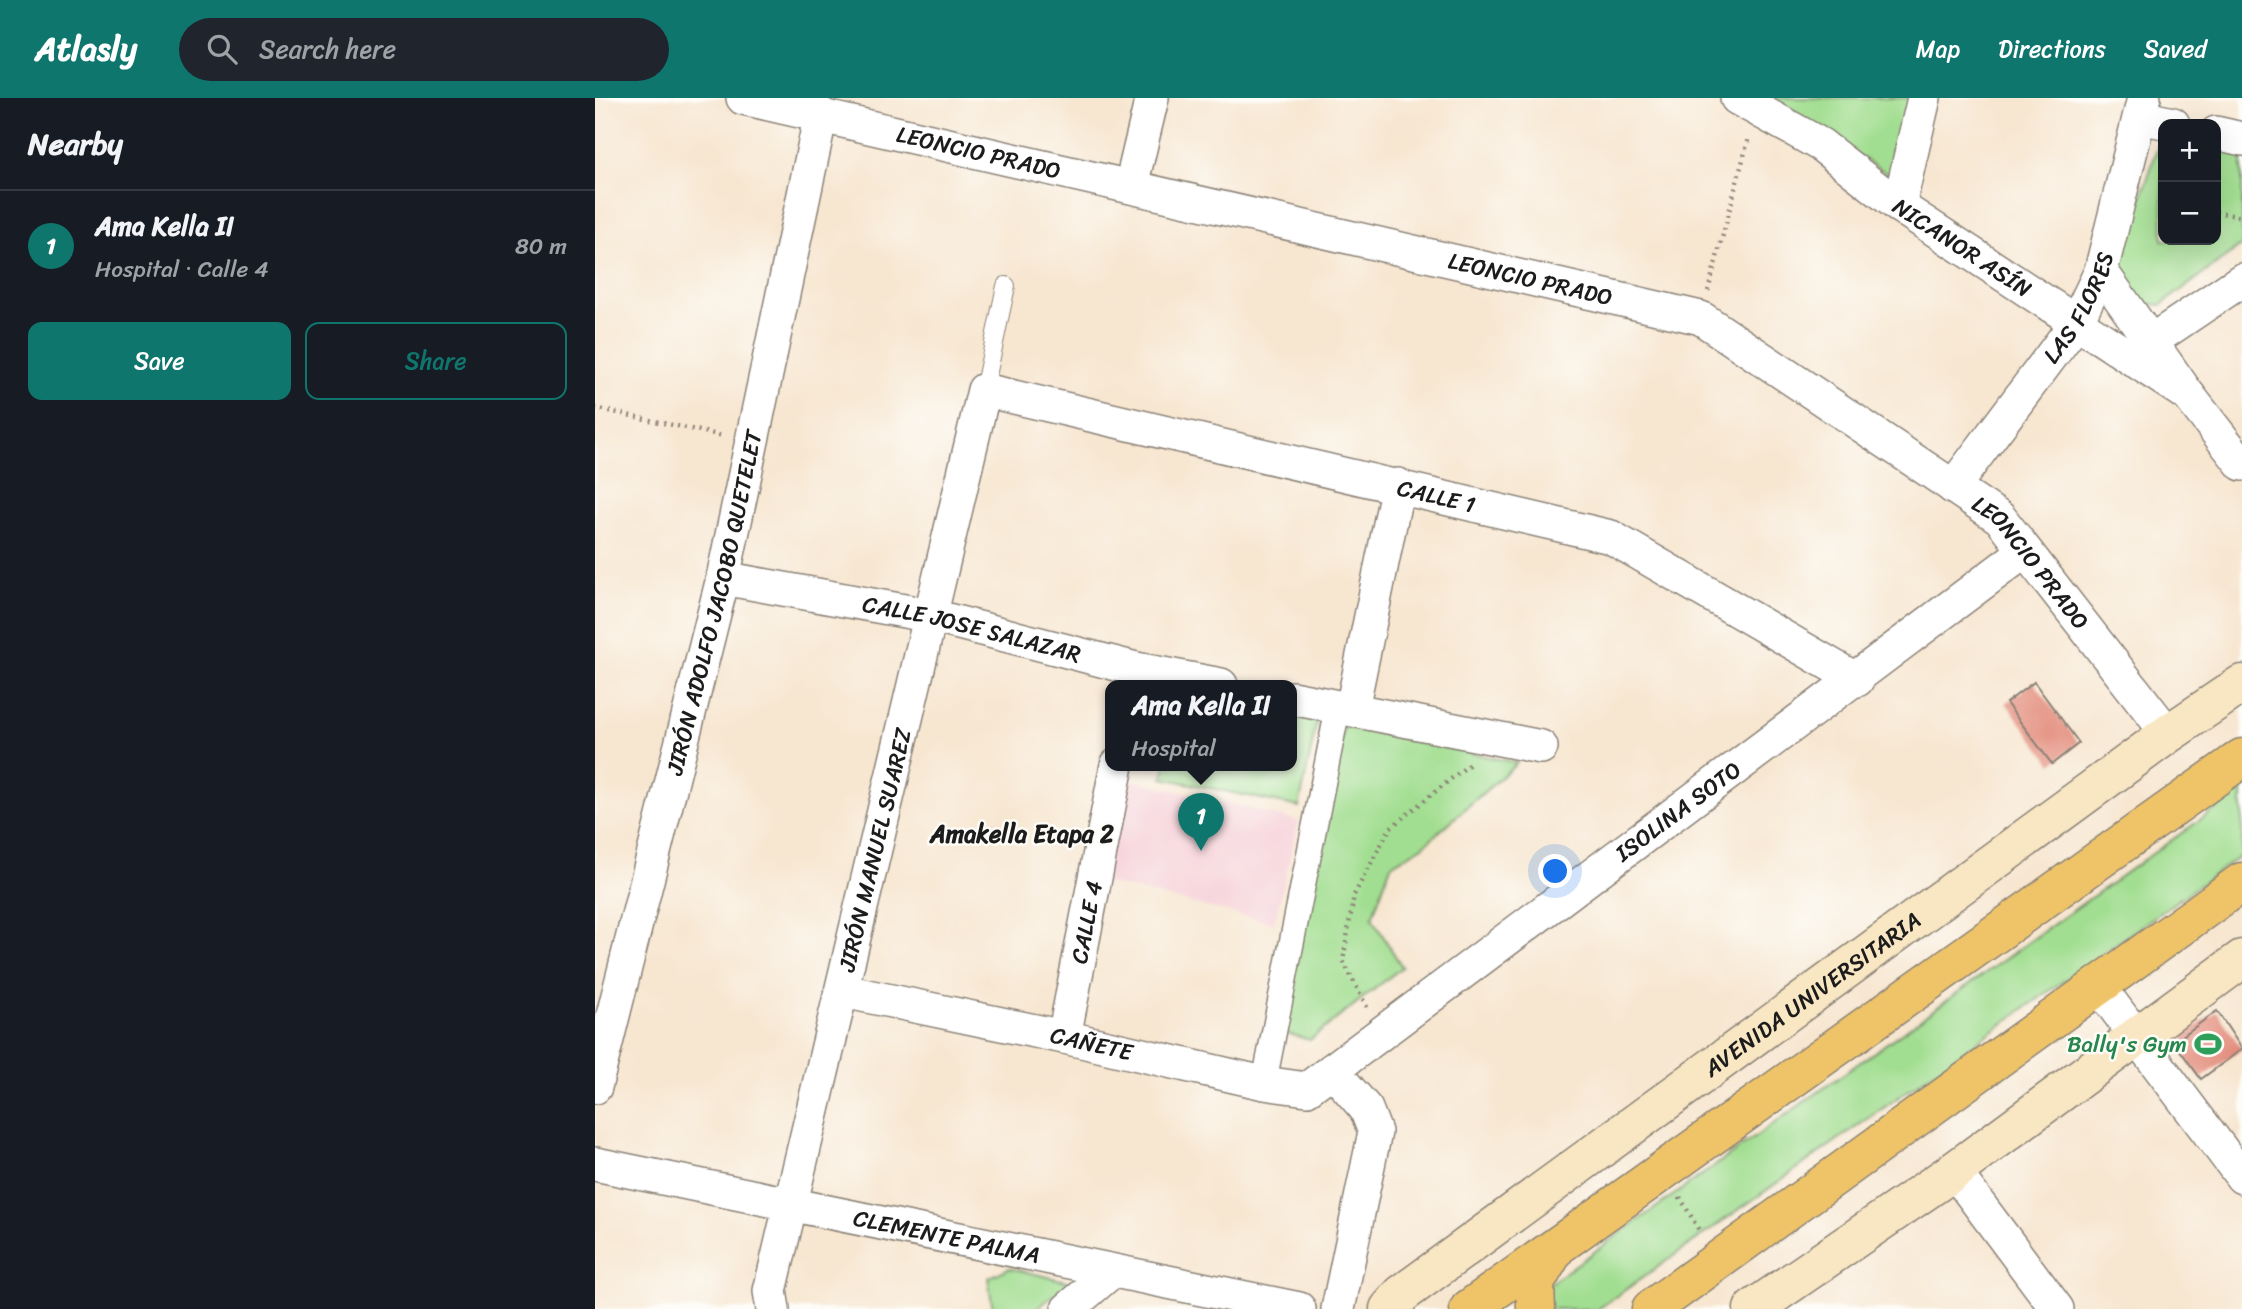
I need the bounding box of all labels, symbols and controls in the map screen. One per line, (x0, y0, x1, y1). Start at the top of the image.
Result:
search box (179, 18, 669, 81)
text: Atlasly (35, 20, 137, 78)
text: Search here (259, 26, 396, 72)
text: Map (1916, 28, 1960, 70)
text: Directions (1998, 28, 2106, 70)
text: Saved (2144, 28, 2207, 70)
icon: search (203, 30, 241, 68)
street label: LEONCIO PRADO (892, 114, 1065, 191)
text: Nearby (28, 117, 123, 171)
map controls (2158, 119, 2221, 245)
button: + (2158, 119, 2221, 182)
button: − (2158, 182, 2221, 245)
street label: NICANOR ASÍN (1884, 187, 2040, 309)
text: Ama Kella II (95, 203, 234, 249)
text: 1 (46, 226, 56, 267)
text: 80 m (515, 226, 567, 267)
street label: LEONCIO PRADO (1444, 241, 1617, 318)
street label: LAS FLORES (2032, 248, 2126, 373)
text: Hospital · Calle 4 (95, 249, 269, 290)
button: Save (28, 322, 291, 400)
button: Share (305, 322, 567, 400)
street label: JIRÓN ADOLFO JACOBO QUETELET (654, 425, 775, 780)
street label: CALLE 1 (1393, 468, 1480, 526)
street label: LEONCIO PRADO (1963, 484, 2100, 639)
street label: CALLE JOSE SALAZAR (859, 584, 1086, 675)
popup (1105, 680, 1297, 771)
text: Ama Kella II (1132, 682, 1270, 728)
street label: JIRÓN MANUEL SUAREZ (826, 723, 924, 977)
text: Hospital (1132, 728, 1216, 769)
street label: ISOLINA SOTO (1605, 750, 1751, 873)
pin: 1 (1178, 793, 1224, 851)
district label: Amakella Etapa 2 (929, 813, 1114, 855)
your location (1538, 854, 1572, 888)
street label: CALLE 4 (1059, 877, 1115, 967)
street label: AVENIDA UNIVERSITARIA (1694, 901, 1930, 1089)
street label: CAÑETE (1047, 1015, 1138, 1073)
place label: Bally's Gym (2067, 1024, 2187, 1065)
sports icon: Bally's Gym (2193, 1029, 2223, 1059)
street label: CLEMENTE PALMA (850, 1198, 1044, 1276)

